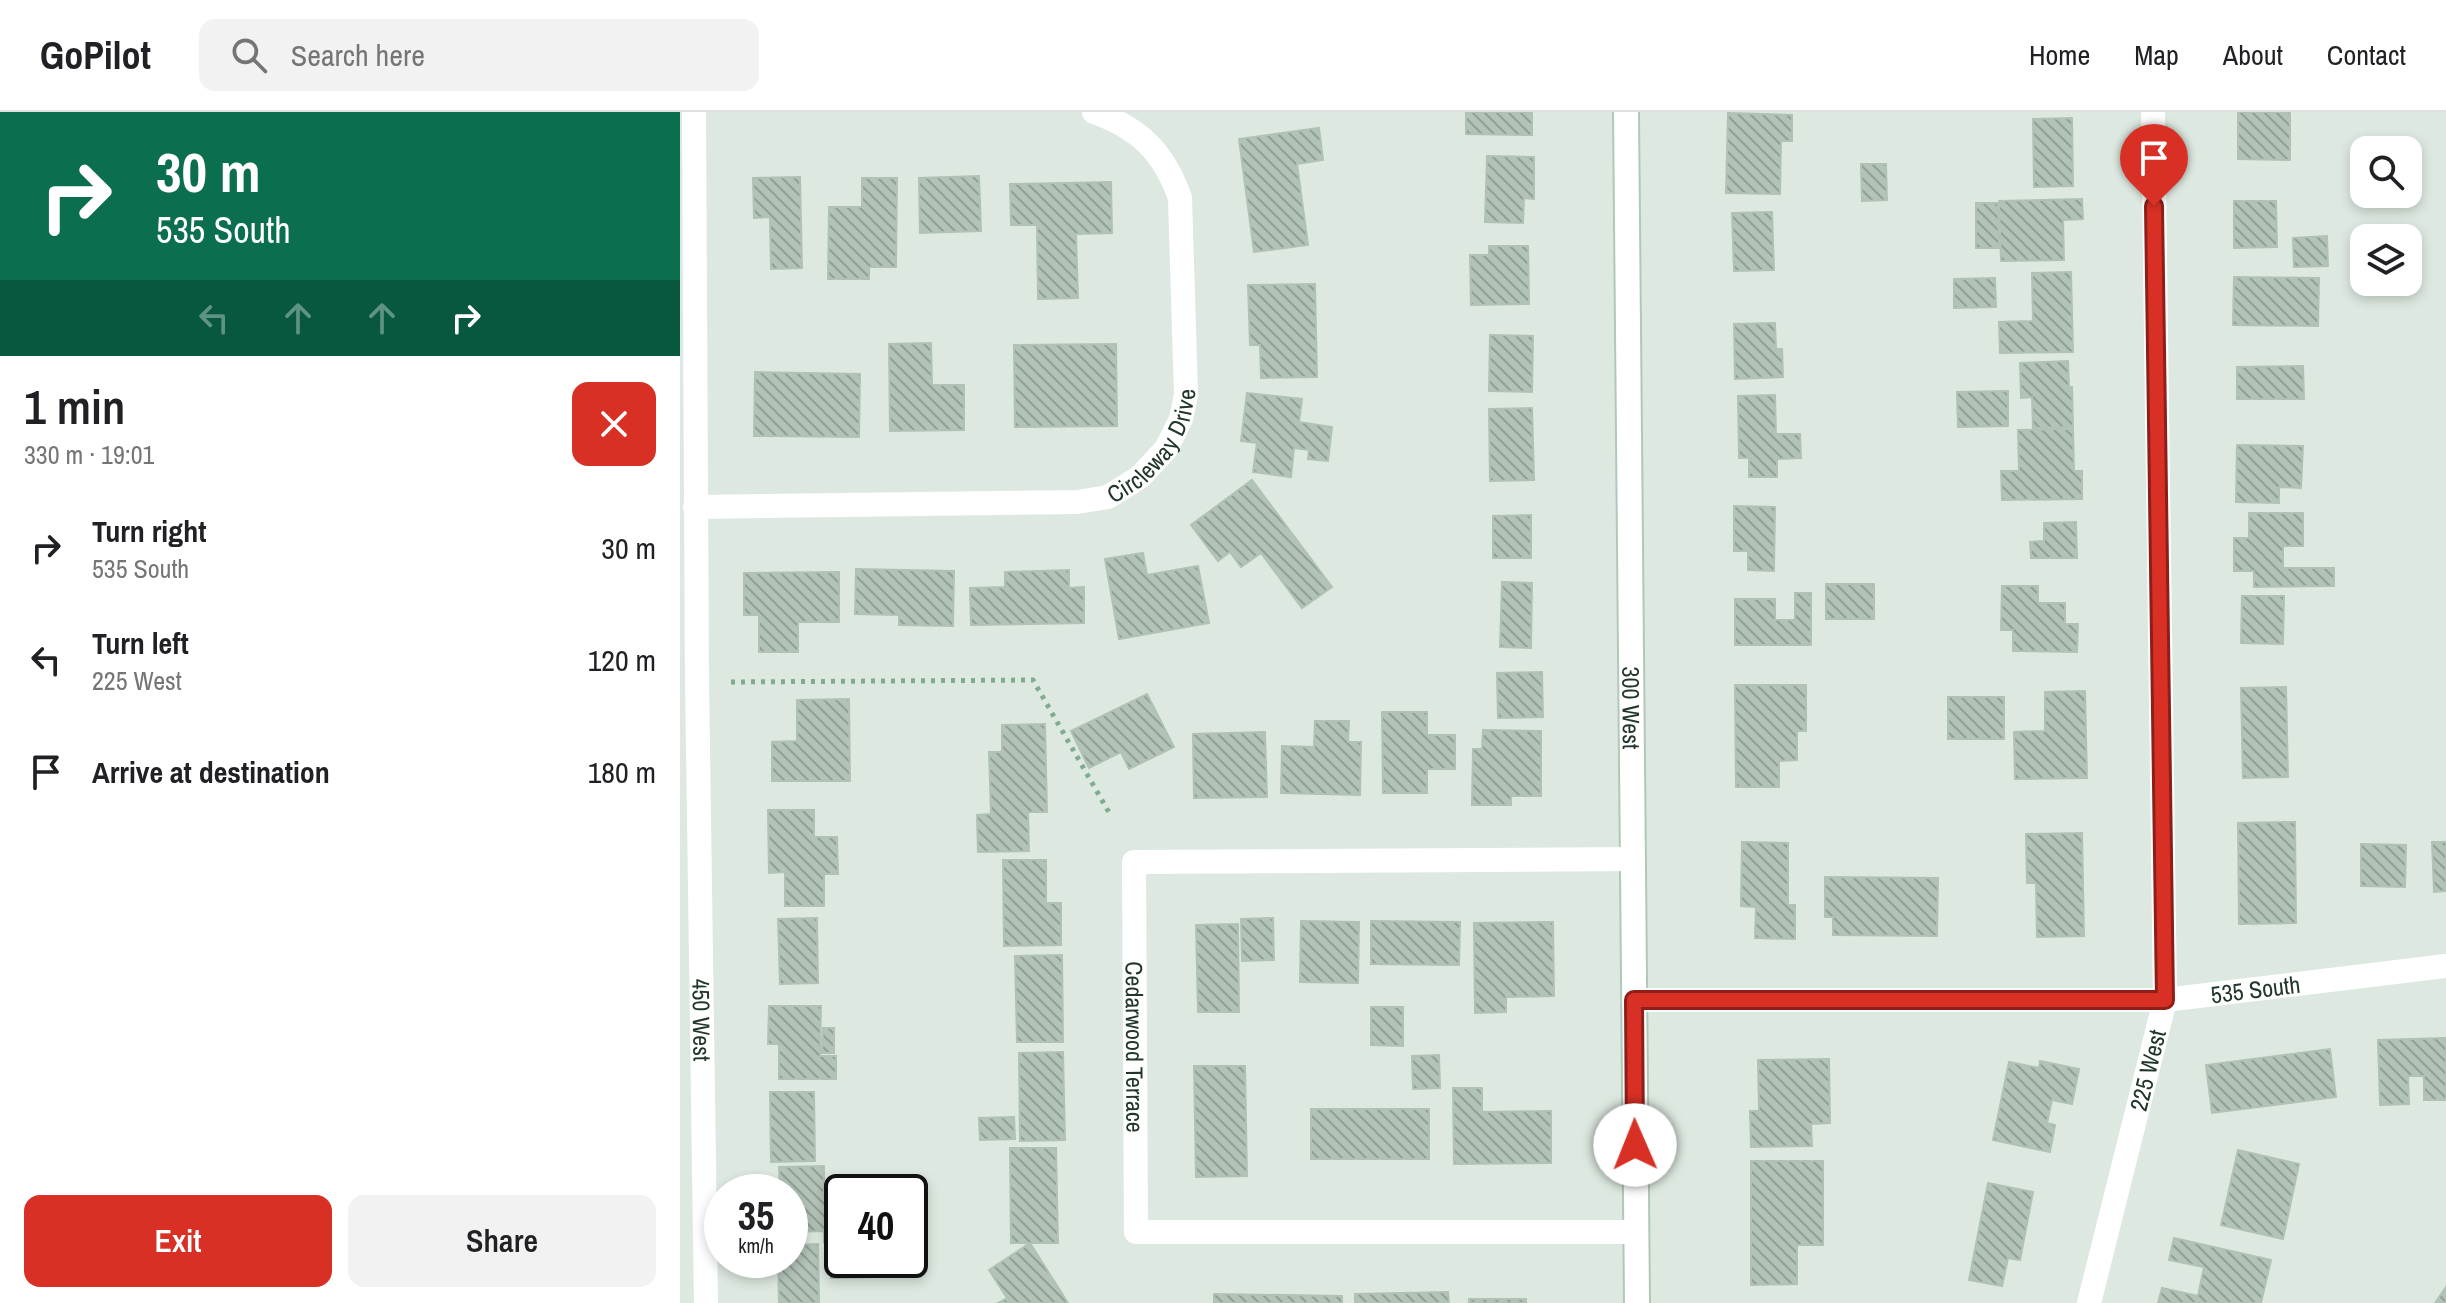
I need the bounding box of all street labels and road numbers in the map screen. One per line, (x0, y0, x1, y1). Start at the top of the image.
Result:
street label: Circleway Drive (1100, 388, 1202, 510)
street label: 300 West (1615, 666, 1648, 750)
street label: Cedarwood Terrace (1119, 961, 1151, 1133)
street label: 535 South (2209, 968, 2302, 1010)
street label: 450 West (685, 978, 719, 1062)
street label: 225 West (2122, 1026, 2173, 1114)

